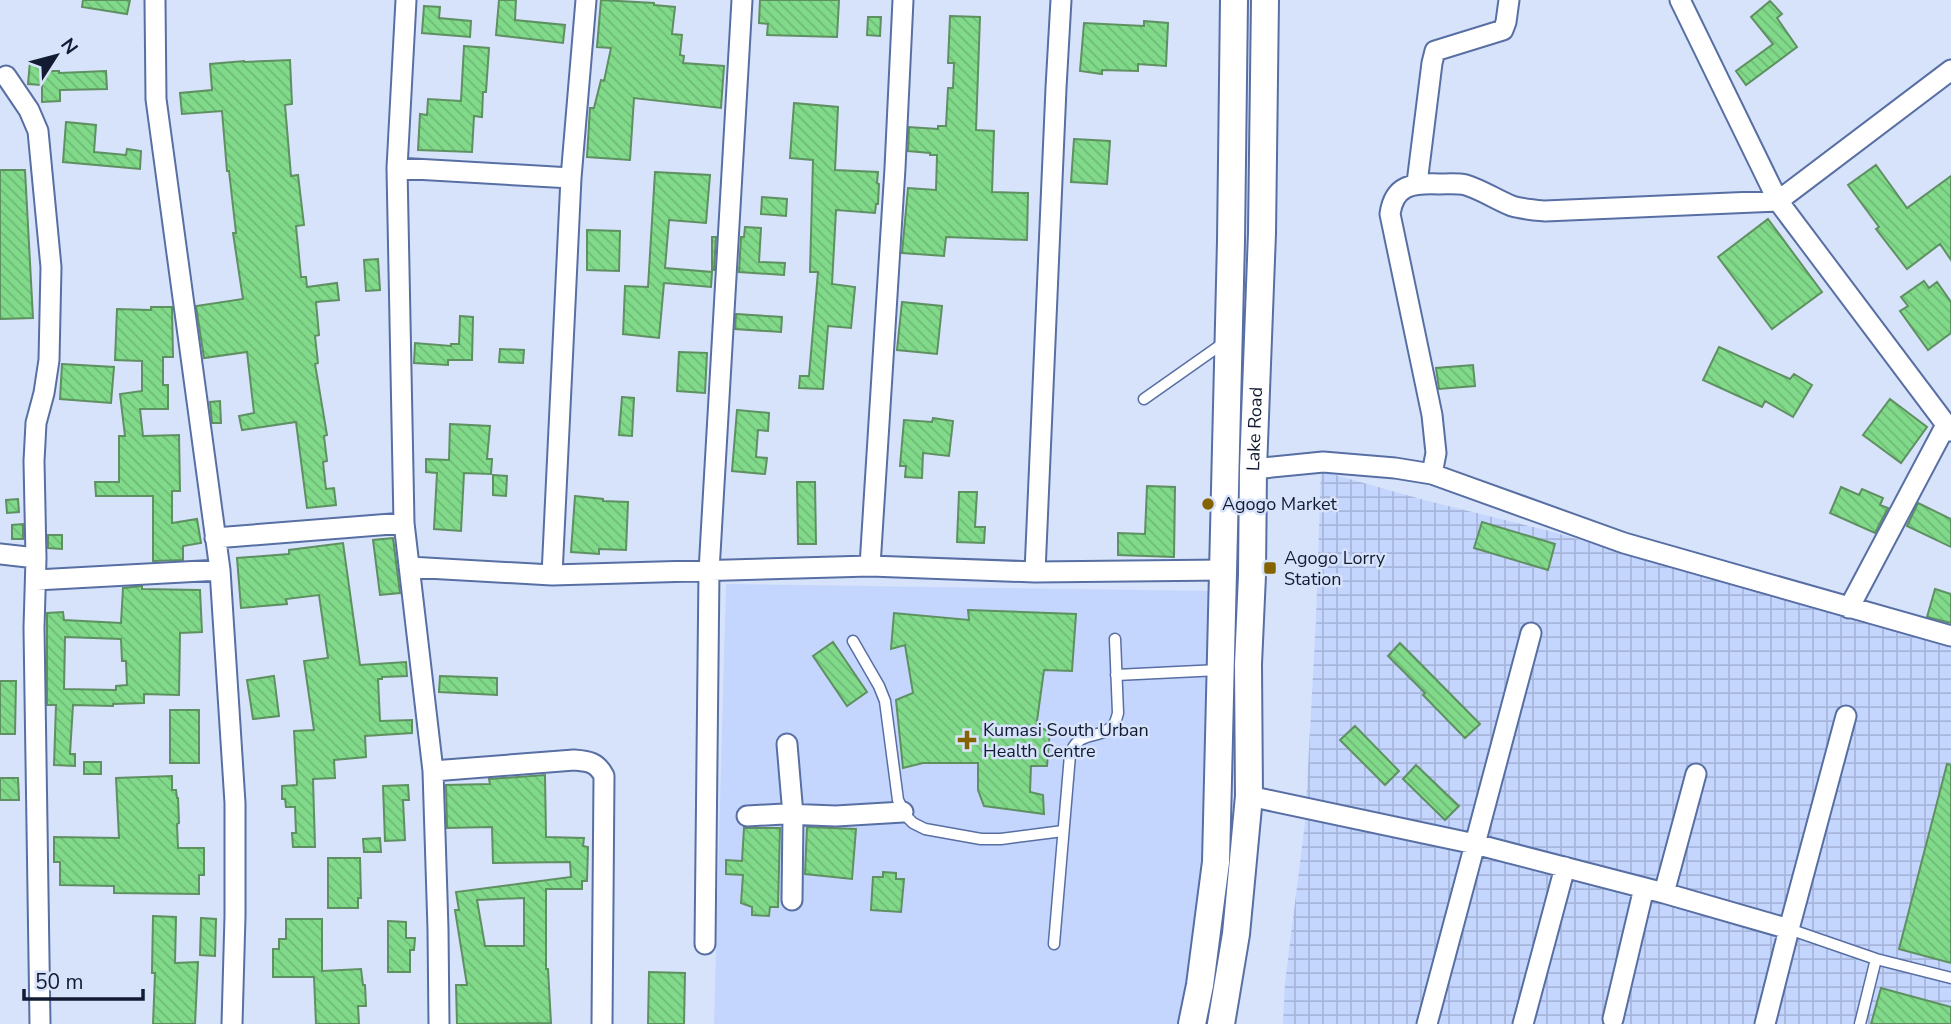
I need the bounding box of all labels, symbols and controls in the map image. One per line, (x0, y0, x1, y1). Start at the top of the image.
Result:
north arrow (21, 21, 91, 91)
text: N (54, 33, 84, 60)
street label: Lake Road (1241, 386, 1268, 472)
place label: Agogo Market (1222, 492, 1337, 516)
marker: Agogo Market (1200, 496, 1216, 512)
place label: Agogo Lorry Station (1284, 546, 1386, 591)
marker: Agogo Lorry Station (1262, 560, 1278, 576)
place label: Kumasi South Urban Health Centre (983, 718, 1149, 763)
marker: Kumasi South Urban Health Centre (957, 730, 977, 750)
scale bar (24, 958, 144, 1002)
text: 50 m (35, 968, 84, 996)

